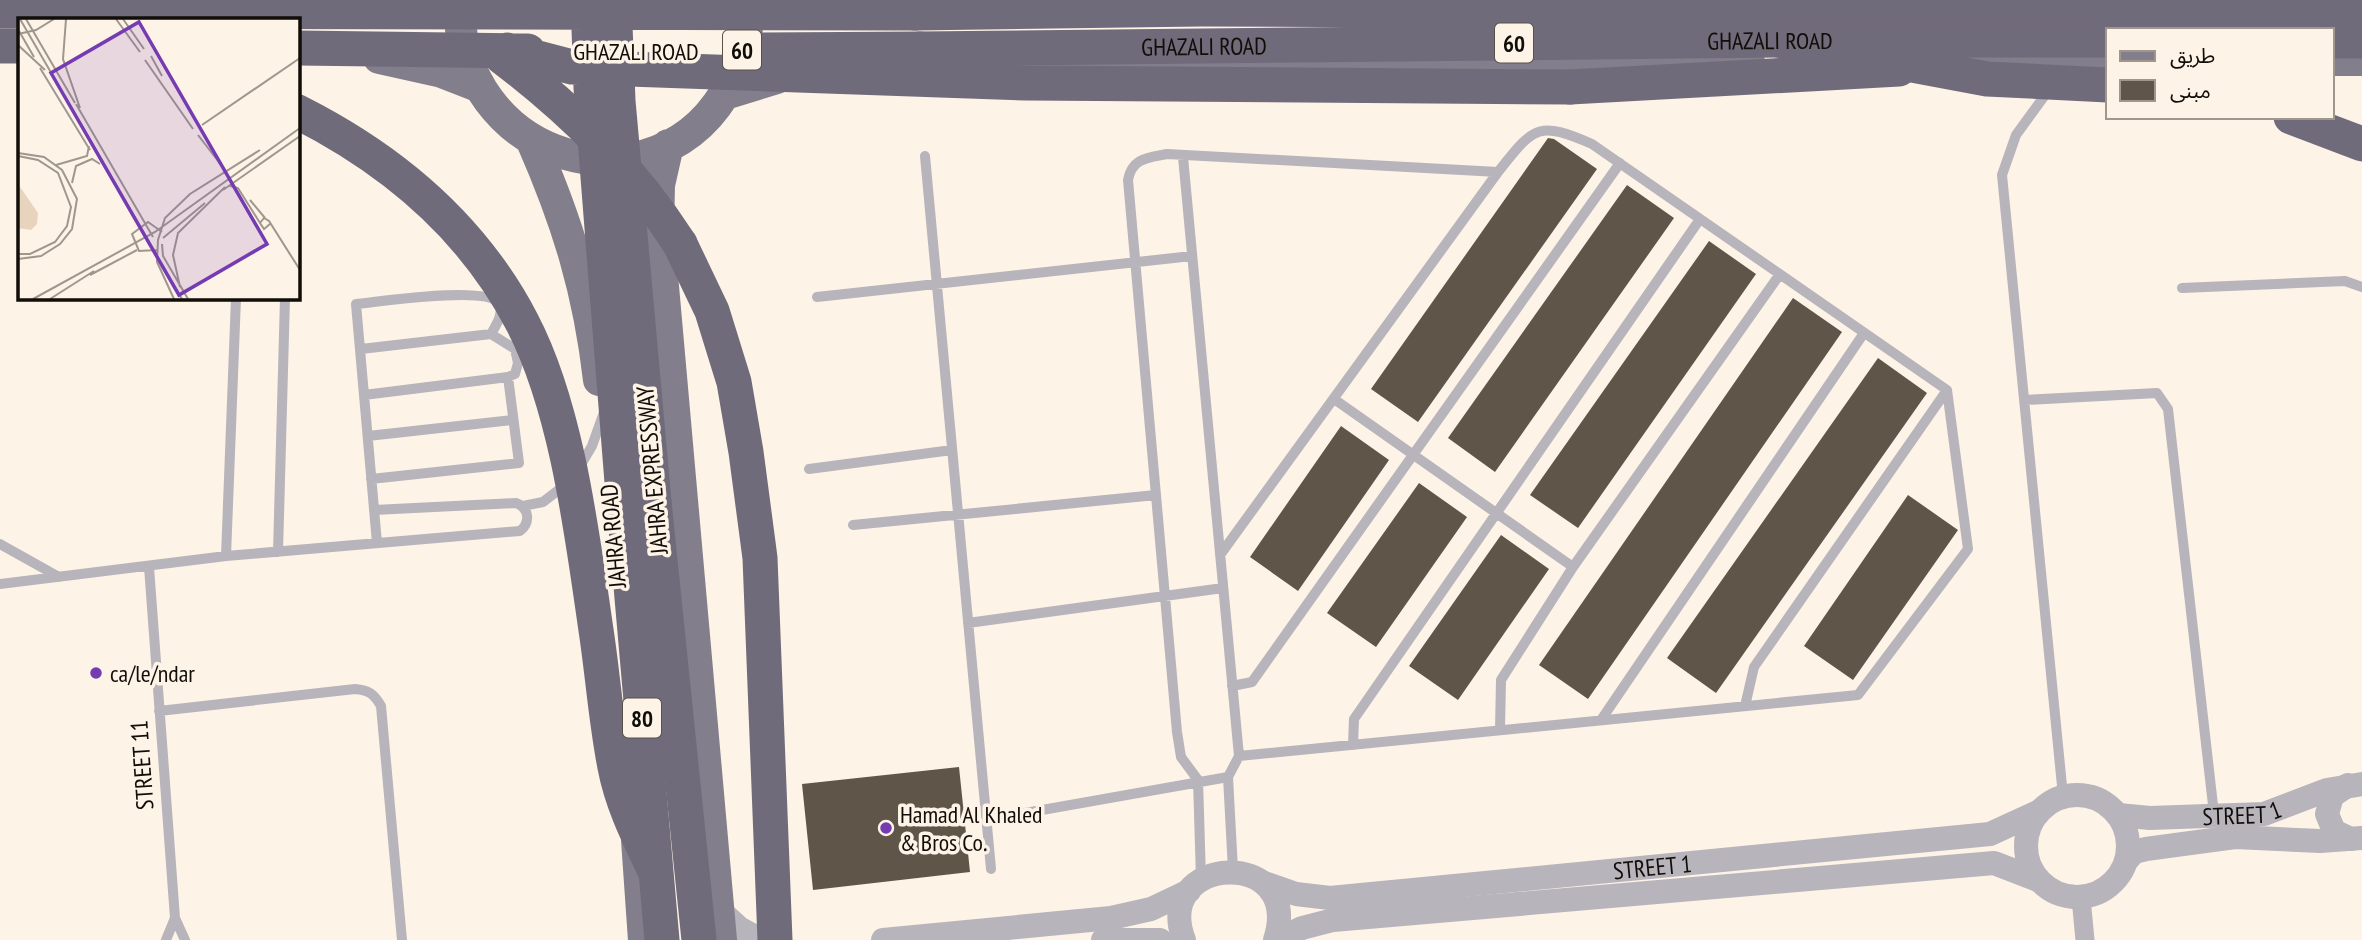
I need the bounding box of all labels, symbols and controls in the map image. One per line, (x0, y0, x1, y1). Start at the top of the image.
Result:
inset map (18, 18, 299, 299)
road number: 60 (1495, 24, 1533, 62)
street label: GHAZALI ROAD (1707, 24, 1833, 56)
legend (2106, 28, 2334, 119)
street label: GHAZALI ROAD (1141, 30, 1267, 62)
road number: 60 (723, 31, 761, 70)
street label: GHAZALI ROAD (573, 36, 699, 67)
text: طريق (2170, 42, 2215, 69)
text: مبنى (2170, 77, 2211, 104)
street label: JAHRA EXPRESSWAY (629, 385, 675, 556)
street label: JAHRA ROAD (593, 483, 633, 590)
place label: ca/le/ndar (110, 658, 195, 689)
marker: ca/le/ndar (88, 665, 104, 681)
road number: 80 (623, 698, 661, 738)
street label: STREET 11 (123, 719, 161, 811)
street label: STREET 1 (2202, 793, 2286, 832)
place label: Hamad Al Khaled & Bros Co. (900, 799, 1042, 858)
marker: Hamad Al Khaled & Bros Co. (878, 820, 894, 836)
street label: STREET 1 (1612, 847, 1693, 886)

